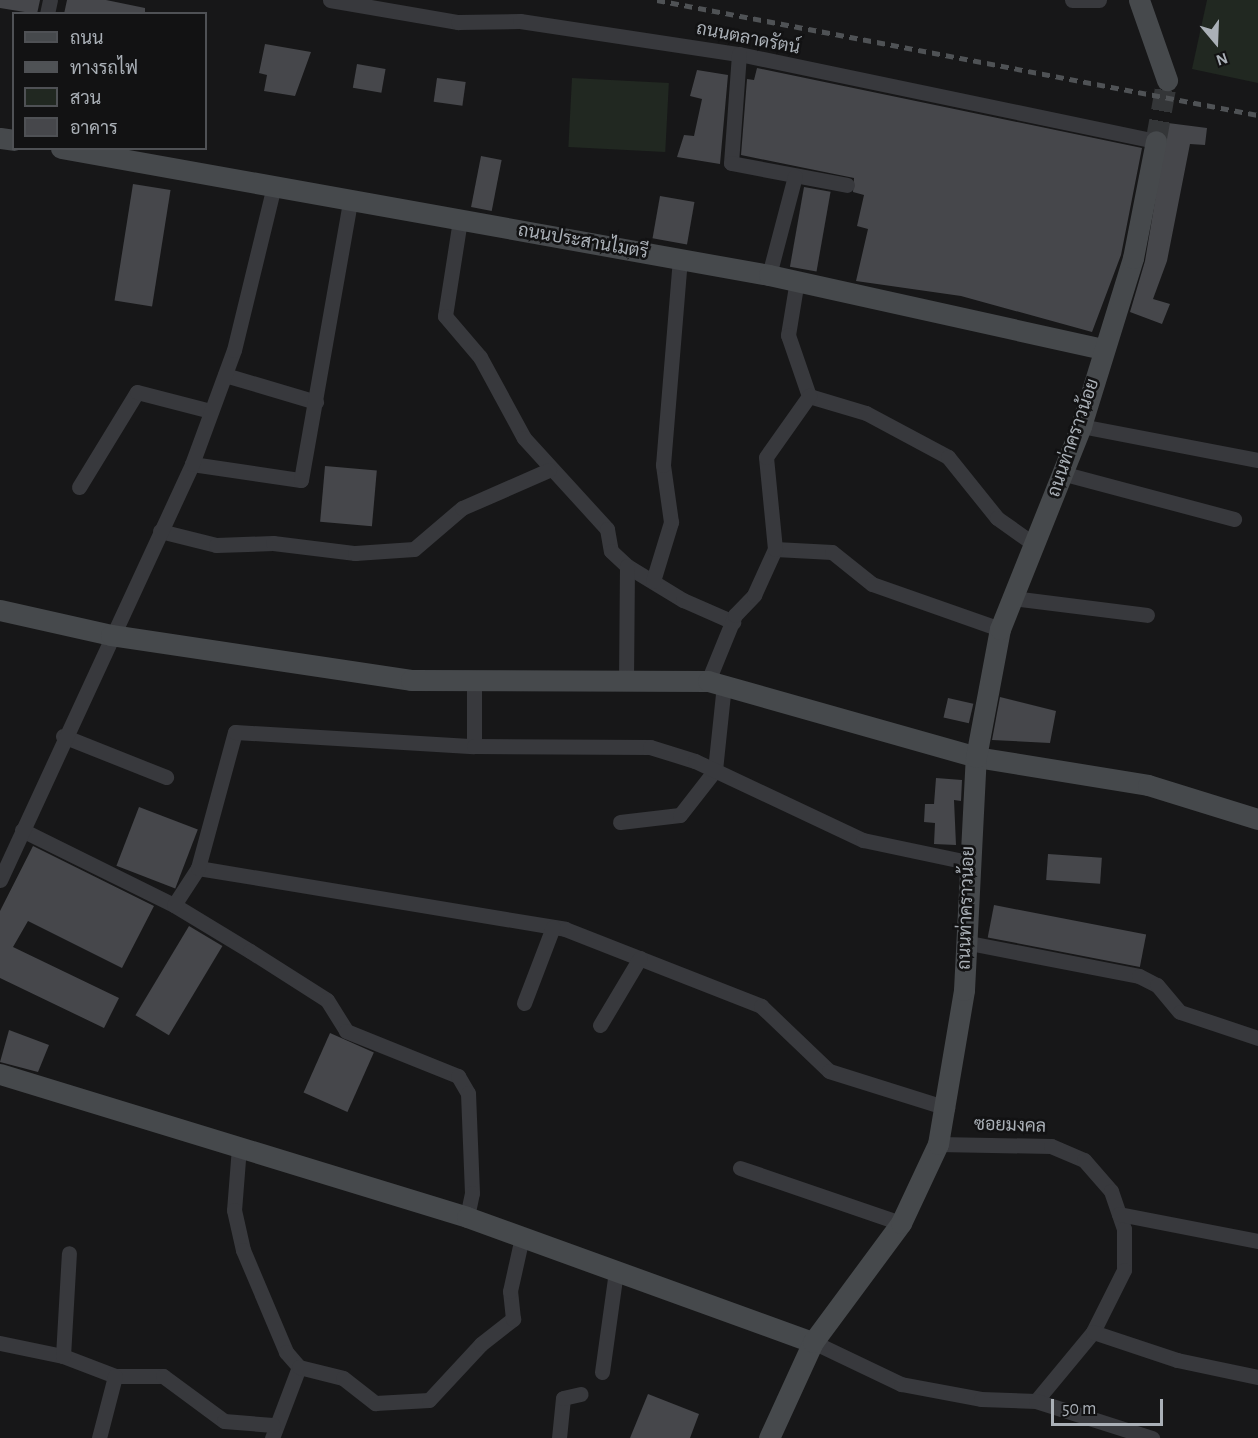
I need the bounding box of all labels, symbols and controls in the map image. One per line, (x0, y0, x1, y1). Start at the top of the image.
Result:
legend (12, 12, 207, 150)
north arrow (1186, 12, 1246, 72)
street label: ถนนตลาดรัตน์ (694, 18, 802, 60)
text: ถนน (70, 30, 103, 48)
text: N (1214, 50, 1230, 68)
text: ทางรถไฟ (70, 60, 138, 78)
text: สวน (70, 90, 101, 108)
text: อาคาร (70, 120, 118, 138)
street label: ถนนประสานไมตรี (516, 220, 650, 264)
street label: ถนนท่าคราวน้อย (1044, 376, 1104, 500)
street label: ถนนท่าคราวน้อย (954, 846, 980, 970)
street label: ซอยมงคล (973, 1114, 1047, 1138)
scale bar (1054, 1387, 1166, 1425)
text: 50 m (1062, 1400, 1096, 1418)

